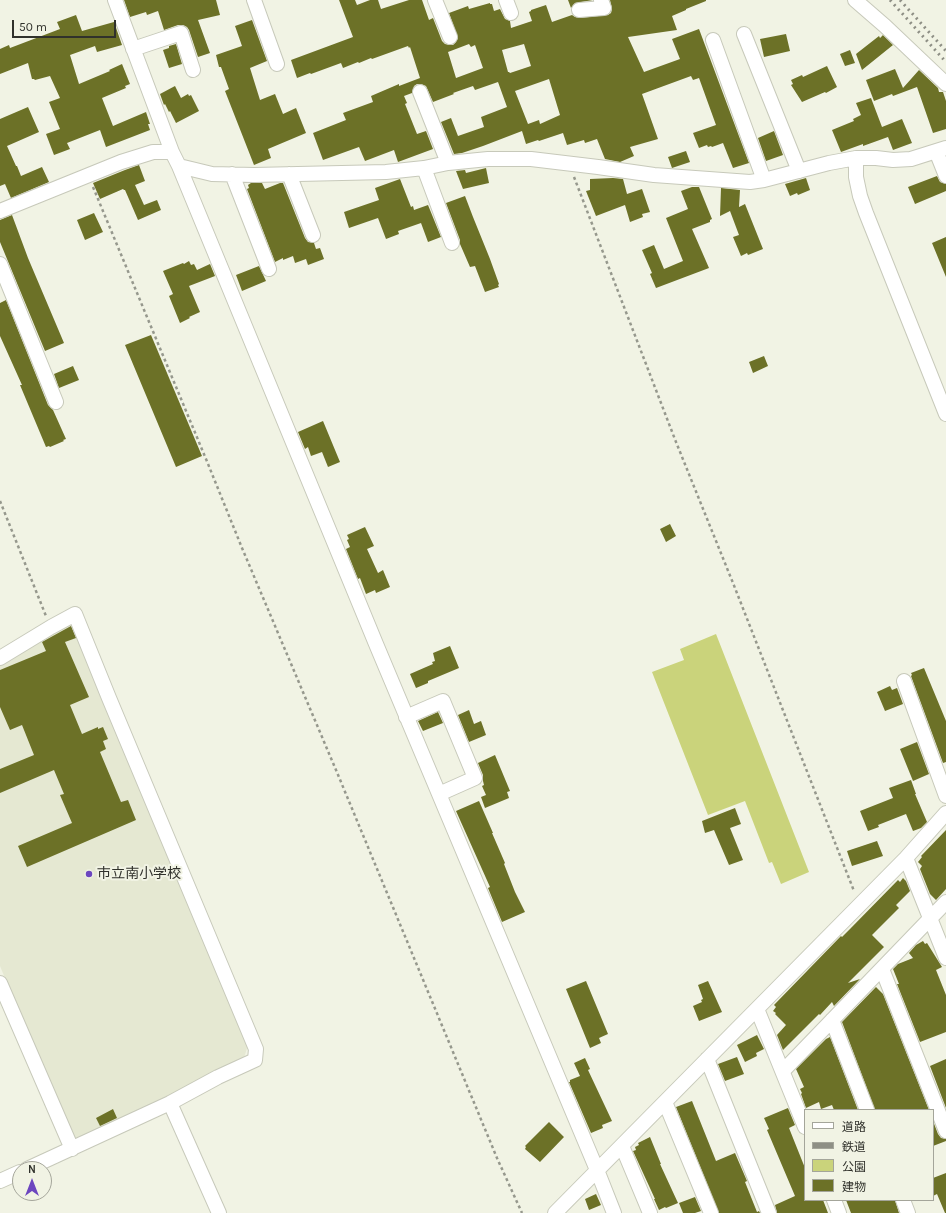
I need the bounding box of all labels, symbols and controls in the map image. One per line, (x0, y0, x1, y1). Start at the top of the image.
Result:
scale bar (14, 12, 118, 38)
text: 50 m (19, 20, 47, 34)
place label: 市立南小学校 (97, 866, 181, 882)
marker: 市立南小学校 (84, 869, 94, 879)
legend (804, 1109, 934, 1201)
text: 道路 (842, 1120, 866, 1134)
text: 鉄道 (842, 1140, 866, 1154)
text: 公園 (842, 1160, 866, 1174)
north arrow (12, 1161, 52, 1201)
text: N (28, 1163, 36, 1176)
text: 建物 (842, 1180, 866, 1194)

